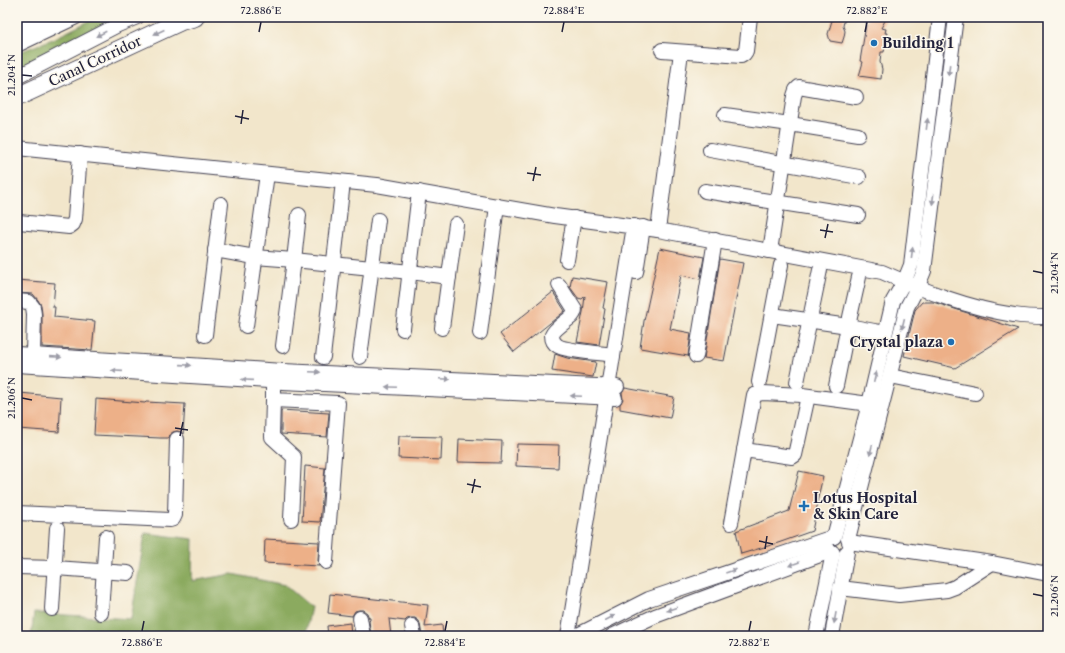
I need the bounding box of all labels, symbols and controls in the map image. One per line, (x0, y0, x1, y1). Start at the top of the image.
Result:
text: 72.886°E (240, 4, 282, 17)
text: 72.884°E (543, 4, 585, 17)
text: 72.882°E (846, 4, 888, 17)
one-way arrow (153, 29, 164, 35)
one-way arrow (96, 31, 107, 37)
street label: Canal Corridor (46, 32, 145, 90)
place label: Building 1 (882, 34, 954, 52)
marker: Building 1 (869, 38, 879, 48)
text: 21.204°N (5, 54, 18, 96)
one-way arrow (946, 64, 952, 76)
one-way arrow (924, 118, 930, 130)
one-way arrow (930, 193, 936, 205)
one-way arrow (909, 247, 915, 259)
text: 21.204°N (1048, 252, 1061, 294)
one-way arrow (900, 318, 906, 330)
place label: Crystal plaza (849, 333, 944, 351)
marker: Crystal plaza (946, 337, 956, 347)
one-way arrow (50, 353, 62, 360)
one-way arrow (180, 361, 192, 368)
one-way arrow (111, 368, 123, 375)
one-way arrow (309, 369, 321, 376)
one-way arrow (873, 371, 879, 383)
one-way arrow (439, 375, 451, 382)
one-way arrow (241, 376, 253, 383)
text: 21.206°N (5, 377, 18, 419)
one-way arrow (385, 383, 397, 390)
one-way arrow (570, 392, 582, 399)
one-way arrow (867, 444, 873, 456)
place label: Lotus Hospital & Skin Care (813, 489, 917, 523)
marker: Lotus Hospital & Skin Care (798, 500, 810, 512)
one-way arrow (788, 562, 800, 568)
one-way arrow (726, 568, 738, 574)
text: 21.206°N (1048, 575, 1061, 617)
one-way arrow (666, 607, 678, 613)
one-way arrow (832, 612, 838, 625)
one-way arrow (605, 615, 616, 622)
text: 72.886°E (121, 636, 163, 649)
text: 72.884°E (424, 636, 466, 649)
text: 72.882°E (728, 636, 770, 649)

